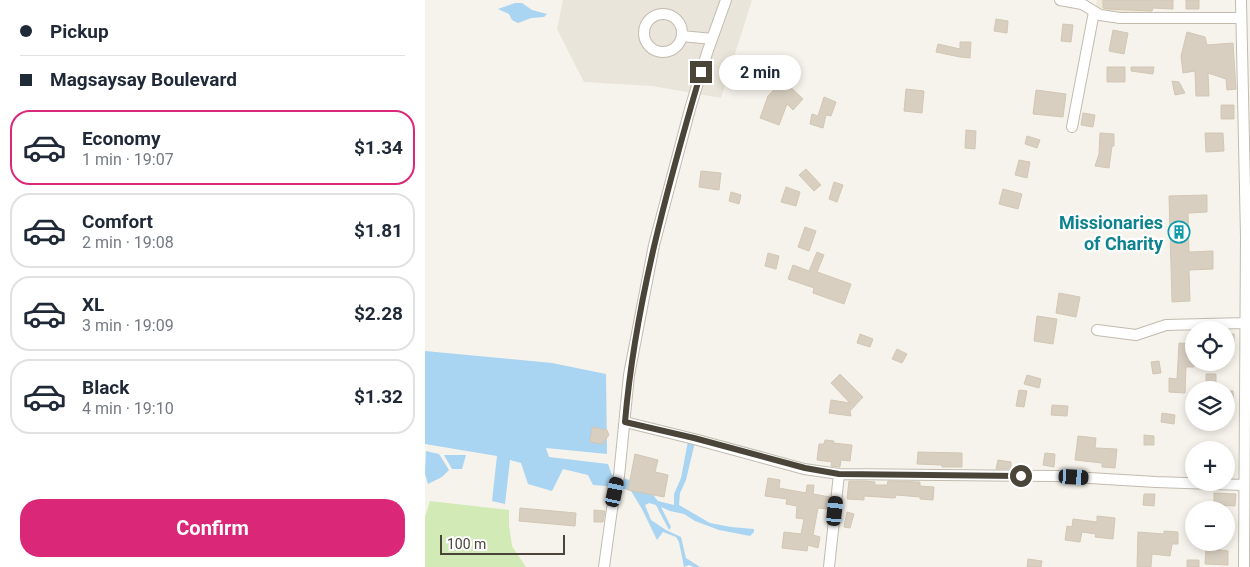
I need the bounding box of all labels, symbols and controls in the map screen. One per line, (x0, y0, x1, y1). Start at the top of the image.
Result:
text: Pickup (50, 20, 109, 43)
callout: 2 min (719, 54, 801, 90)
route end (690, 61, 712, 83)
text: 2 min (740, 63, 780, 82)
text: Magsaysay Boulevard (50, 68, 237, 91)
icon: car (22, 125, 67, 170)
text: Economy (82, 127, 161, 150)
text: $1.34 (354, 136, 403, 159)
text: 1 min · 19:07 (82, 150, 174, 169)
icon: car (22, 208, 67, 253)
text: Comfort (82, 210, 153, 233)
place label: Missionaries of Charity (1059, 212, 1164, 254)
text: $1.81 (354, 219, 403, 242)
building icon: Missionaries of Charity (1167, 220, 1191, 244)
text: 2 min · 19:08 (82, 233, 174, 252)
icon: car (22, 291, 67, 336)
text: XL (82, 293, 104, 316)
text: $2.28 (354, 302, 403, 325)
text: 3 min · 19:09 (82, 316, 174, 335)
map controls (1185, 321, 1235, 551)
button: locate (1185, 321, 1235, 371)
icon: car (22, 374, 67, 419)
text: Black (82, 376, 129, 399)
button: layers (1185, 381, 1235, 431)
text: $1.32 (354, 385, 403, 408)
text: 4 min · 19:10 (82, 399, 174, 418)
button: + (1185, 441, 1235, 491)
route start (1010, 465, 1032, 487)
car (1058, 469, 1089, 485)
car (604, 476, 625, 508)
car (825, 495, 844, 527)
button: Confirm (20, 499, 405, 557)
button: − (1185, 501, 1235, 551)
scale bar (440, 532, 565, 555)
text: 100 m (447, 536, 486, 552)

